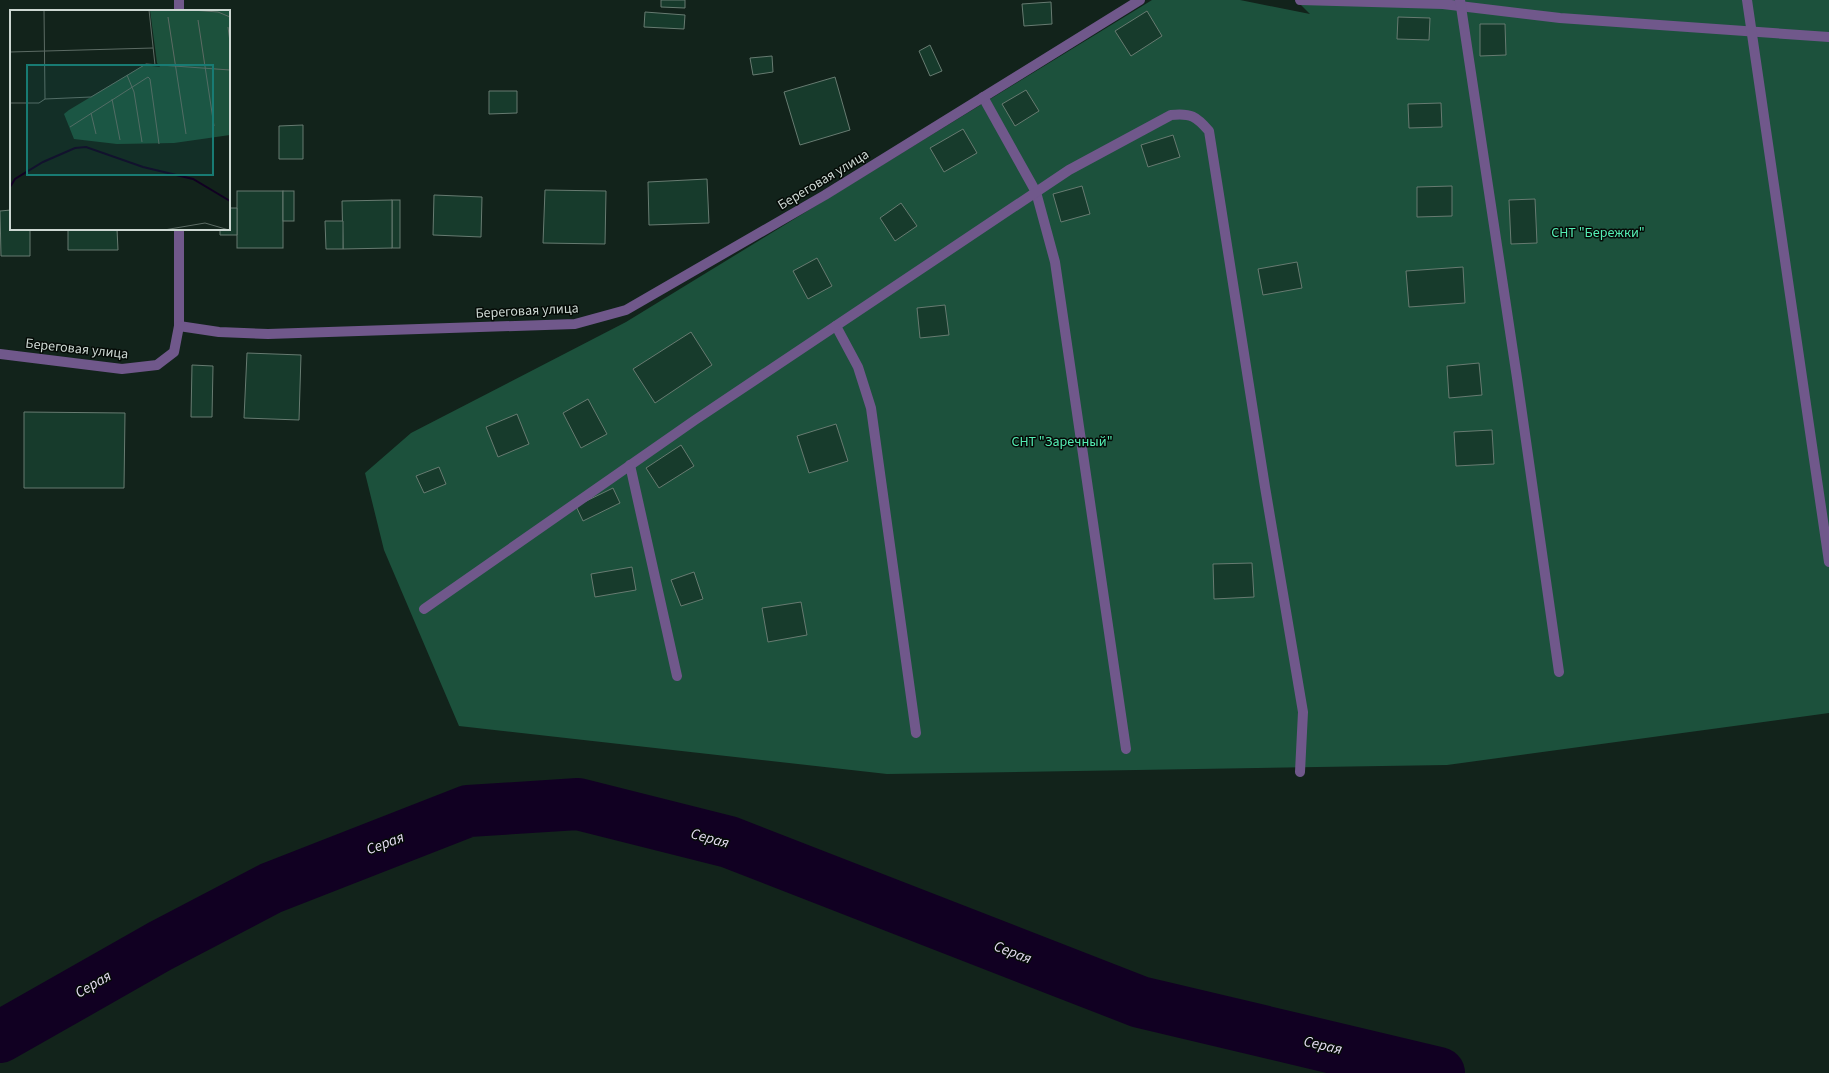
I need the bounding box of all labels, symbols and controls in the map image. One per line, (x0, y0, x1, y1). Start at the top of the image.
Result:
inset map (10, 10, 230, 230)
street label: Береговая улица (774, 145, 873, 215)
park label: СНТ "Бережки" (1551, 223, 1645, 243)
street label: Береговая улица (475, 298, 579, 324)
street label: Береговая улица (24, 334, 129, 364)
park label: СНТ "Заречный" (1011, 432, 1113, 452)
water label: Серая (688, 823, 731, 854)
water label: Серая (363, 827, 407, 860)
water label: Серая (991, 936, 1035, 969)
water label: Серая (71, 966, 115, 1003)
water label: Серая (1302, 1031, 1344, 1060)

